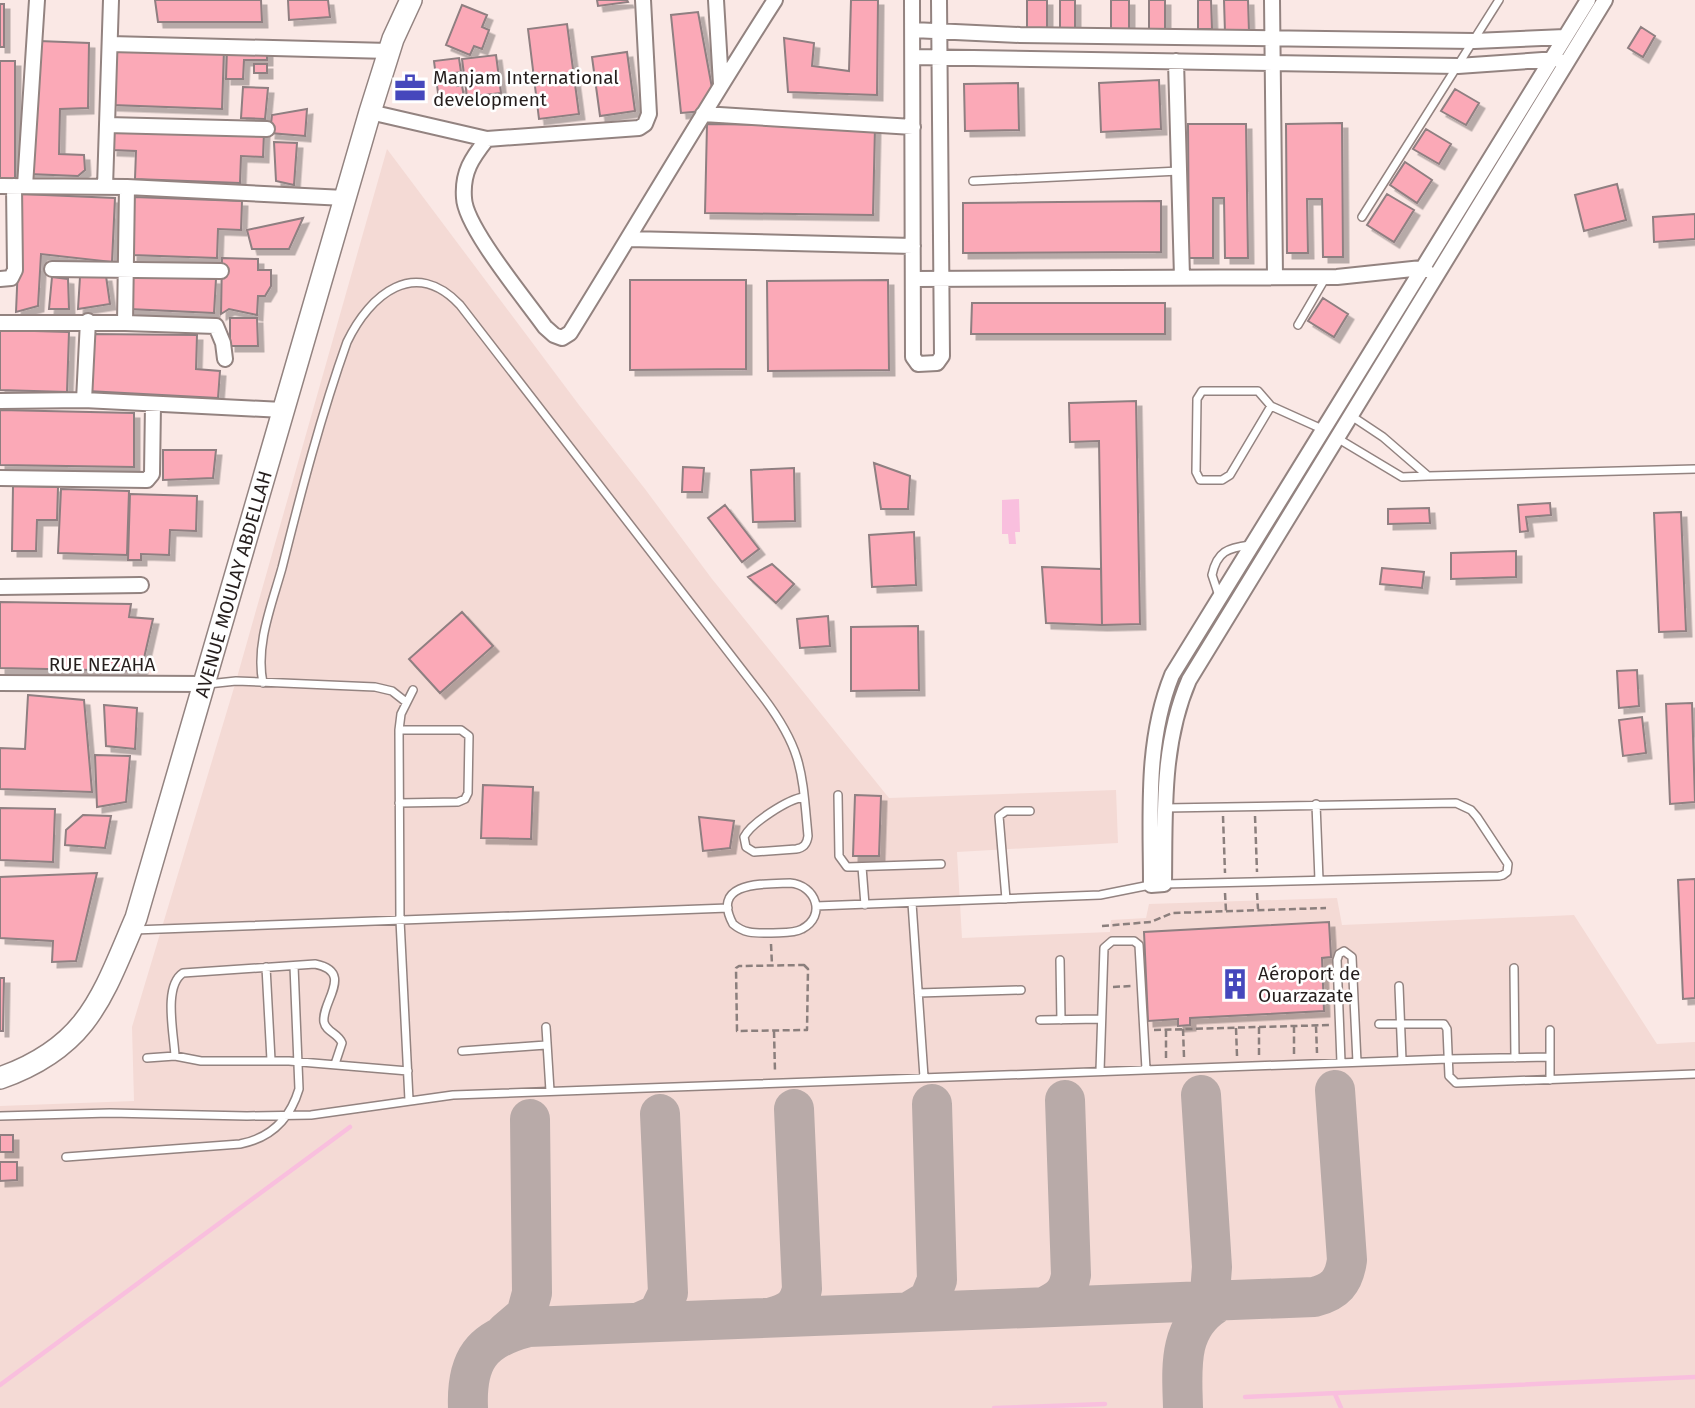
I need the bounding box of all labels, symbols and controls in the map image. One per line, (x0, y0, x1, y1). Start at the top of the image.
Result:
place label: Manjam International development (433, 66, 619, 111)
office icon: Manjam International development (393, 71, 427, 105)
street label: AVENUE MOULAY ABDELLAH (190, 468, 277, 700)
street label: RUE NEZAHA (49, 653, 155, 676)
place label: Aéroport de Ouarzazate (1258, 962, 1360, 1007)
building icon: Aéroport de Ouarzazate (1218, 967, 1252, 1001)

